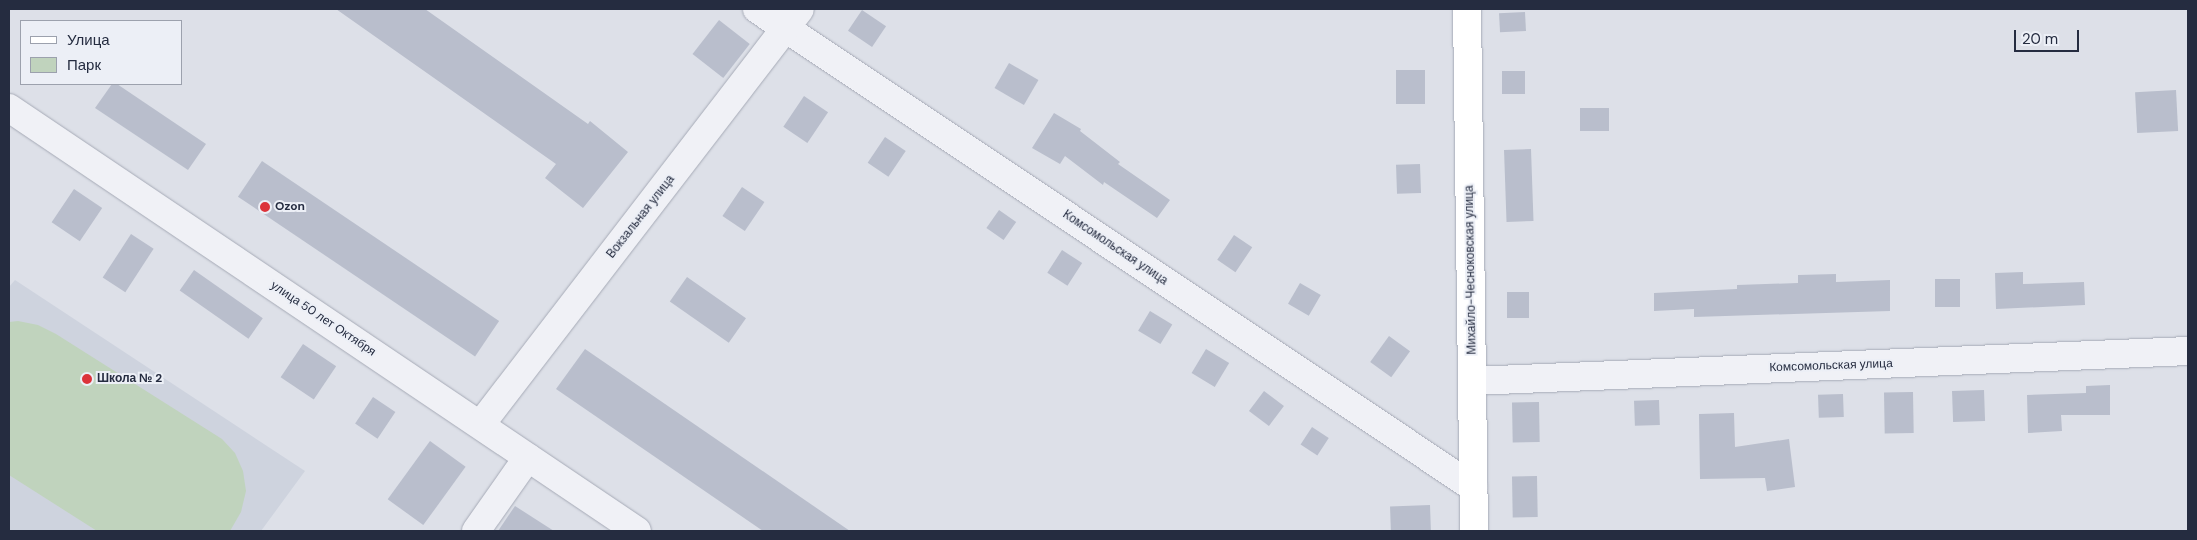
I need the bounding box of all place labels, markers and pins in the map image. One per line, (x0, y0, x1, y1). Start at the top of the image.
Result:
place label: Ozon (275, 200, 305, 214)
marker: Ozon (259, 201, 271, 213)
place label: Школа № 2 (97, 372, 162, 386)
marker: Школа № 2 (81, 373, 93, 385)

